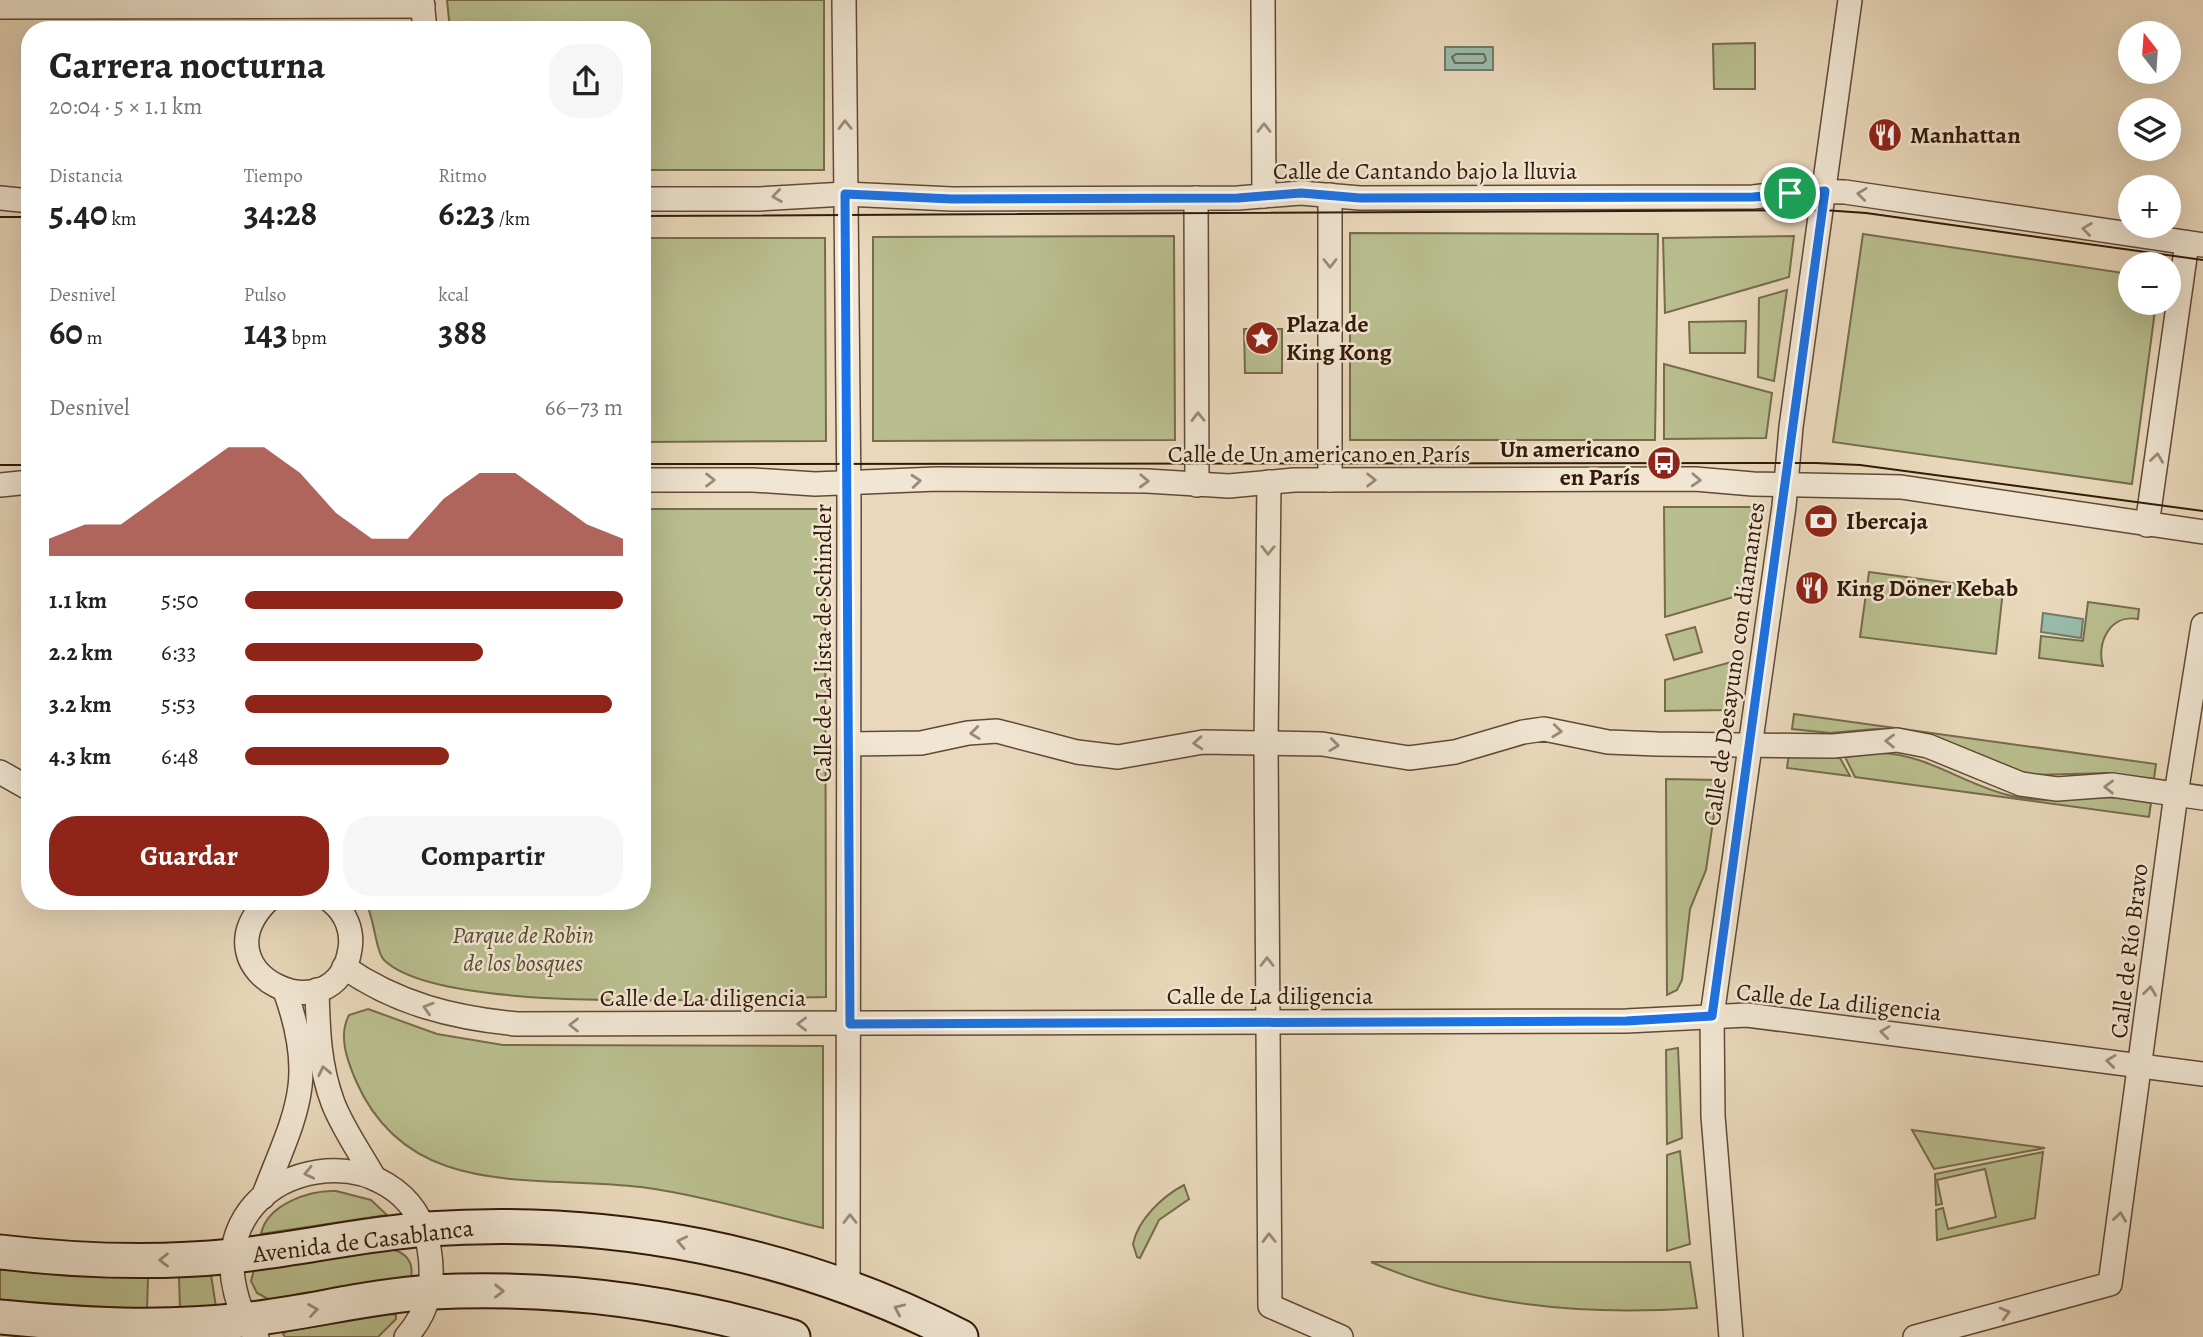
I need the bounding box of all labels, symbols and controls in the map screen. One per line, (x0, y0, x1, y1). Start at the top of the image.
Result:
north arrow (2118, 21, 2180, 84)
map controls (2118, 21, 2181, 315)
text: Carrera nocturna (49, 39, 325, 91)
button: share (549, 44, 623, 118)
text: 20:04 · 5 × 1.1 km (49, 91, 203, 122)
button: layers (2118, 98, 2181, 161)
restaurant icon: Manhattan (1866, 116, 1904, 154)
place label: Manhattan (1910, 119, 2021, 151)
one-way arrow (837, 120, 853, 130)
one-way arrow (1256, 122, 1272, 133)
street label: Calle de Cantando bajo la lluvia (1273, 155, 1578, 187)
text: Distancia (49, 163, 123, 189)
text: Tiempo (244, 163, 303, 189)
text: Ritmo (438, 163, 487, 189)
pin (1760, 163, 1820, 223)
icon: arrive (1771, 174, 1809, 212)
button: + (2118, 175, 2181, 238)
one-way arrow (1856, 187, 1868, 202)
text: 5.40 (49, 189, 108, 237)
text: 34:28 (244, 189, 317, 237)
text: 6:23 (438, 189, 495, 237)
one-way arrow (771, 189, 783, 204)
text: km (108, 206, 137, 232)
text: /km (495, 206, 530, 232)
one-way arrow (2081, 221, 2093, 236)
button: − (2118, 252, 2181, 315)
one-way arrow (1322, 259, 1338, 269)
text: Desnivel (49, 282, 116, 308)
text: Pulso (244, 282, 286, 308)
text: kcal (438, 282, 469, 308)
text: 60 (49, 308, 83, 356)
text: 143 (244, 308, 288, 356)
text: 388 (438, 308, 487, 356)
place label: Plaza de King Kong (1286, 308, 1392, 368)
place icon: Plaza de King Kong (1243, 319, 1281, 357)
text: m (83, 325, 103, 351)
text: bpm (288, 325, 327, 351)
text: Desnivel (49, 392, 130, 423)
text: 66–73 m (545, 392, 623, 423)
one-way arrow (1190, 411, 1206, 421)
place label: Un americano en París (1500, 433, 1640, 493)
street label: Calle de Un americano en París (1168, 438, 1470, 470)
bus stop icon: Un americano en París (1645, 444, 1683, 482)
one-way arrow (2149, 452, 2164, 464)
one-way arrow (706, 472, 716, 488)
one-way arrow (1366, 472, 1377, 488)
one-way arrow (1691, 472, 1702, 487)
one-way arrow (911, 474, 922, 489)
one-way arrow (1139, 474, 1150, 489)
street label: Calle de Desayuno con diamantes (1695, 500, 1773, 828)
bank icon: Ibercaja (1802, 502, 1840, 540)
street label: Calle de La lista de Schindler (807, 504, 839, 782)
place label: Ibercaja (1846, 505, 1928, 537)
one-way arrow (1260, 545, 1276, 556)
restaurant icon: King Döner Kebab (1793, 569, 1831, 607)
place label: King Döner Kebab (1836, 572, 2018, 604)
text: 1.1 km (49, 585, 107, 616)
text: 5:50 (161, 585, 199, 616)
text: 2.2 km (49, 637, 113, 668)
text: 6:33 (161, 637, 196, 668)
text: 3.2 km (49, 689, 112, 720)
text: 5:53 (161, 689, 196, 720)
one-way arrow (1552, 723, 1563, 738)
one-way arrow (969, 725, 981, 740)
one-way arrow (1884, 733, 1894, 749)
one-way arrow (1192, 735, 1203, 750)
one-way arrow (1328, 738, 1340, 753)
text: 4.3 km (49, 741, 111, 772)
text: 6:48 (161, 741, 199, 772)
one-way arrow (2103, 779, 2114, 794)
button: Guardar (49, 816, 329, 896)
button: Compartir (343, 816, 623, 896)
street label: Calle de Río Bravo (2102, 862, 2156, 1040)
park label: Parque de Robin de los bosques (452, 919, 594, 979)
one-way arrow (1259, 956, 1275, 967)
street label: Calle de La diligencia (1735, 975, 1944, 1029)
street label: Calle de La diligencia (1167, 980, 1374, 1012)
street label: Calle de La diligencia (600, 982, 807, 1014)
one-way arrow (2143, 986, 2158, 997)
one-way arrow (422, 1002, 434, 1017)
one-way arrow (796, 1016, 806, 1032)
one-way arrow (568, 1017, 579, 1033)
one-way arrow (1880, 1025, 1891, 1040)
one-way arrow (2105, 1053, 2117, 1068)
one-way arrow (318, 1065, 332, 1077)
one-way arrow (303, 1165, 315, 1180)
street label: Avenida de Casablanca (250, 1211, 476, 1271)
one-way arrow (2112, 1211, 2127, 1223)
one-way arrow (842, 1213, 857, 1224)
one-way arrow (1262, 1232, 1277, 1243)
one-way arrow (676, 1236, 688, 1251)
one-way arrow (158, 1252, 168, 1268)
one-way arrow (494, 1283, 504, 1299)
one-way arrow (307, 1303, 319, 1318)
one-way arrow (893, 1303, 906, 1317)
one-way arrow (1999, 1307, 2011, 1321)

